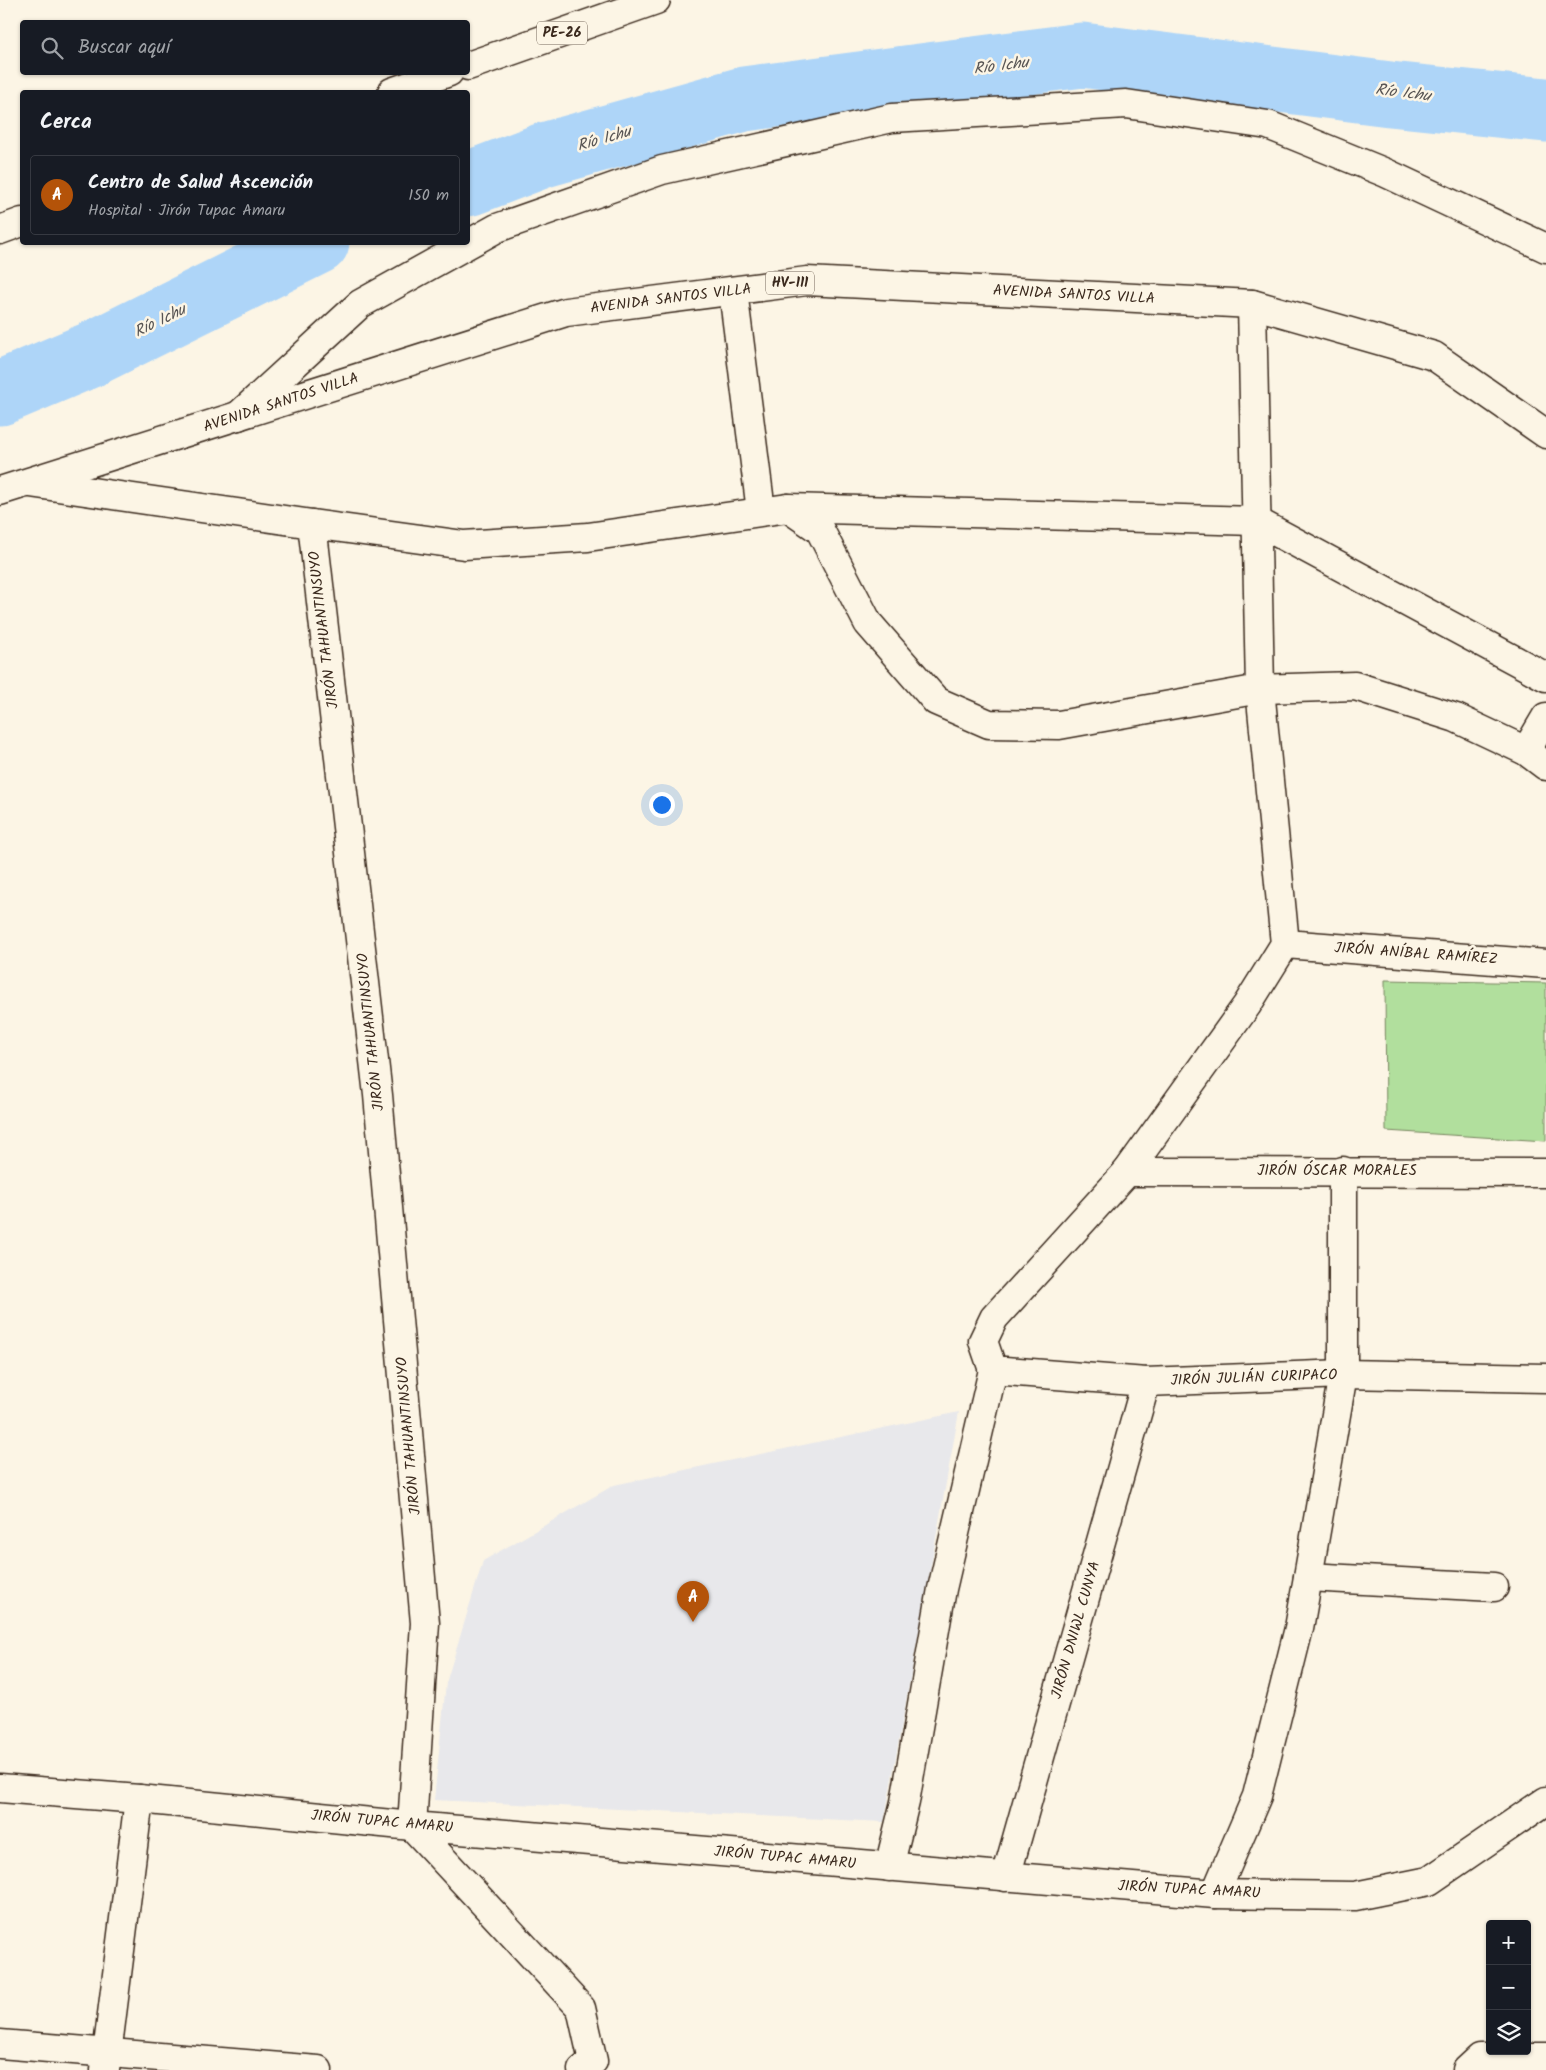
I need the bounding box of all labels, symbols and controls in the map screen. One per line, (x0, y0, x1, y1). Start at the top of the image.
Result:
search box (20, 20, 470, 75)
road number: PE-26 (537, 22, 587, 44)
text: Buscar aquí (78, 33, 170, 63)
icon: search (38, 34, 66, 62)
water label: Río Ichu (972, 50, 1032, 82)
water label: Río Ichu (1374, 77, 1434, 109)
text: Cerca (40, 106, 92, 139)
water label: Río Ichu (574, 119, 636, 159)
text: Centro de Salud Ascención (88, 168, 313, 198)
text: A (52, 183, 62, 208)
text: 150 m (408, 183, 449, 208)
text: Hospital · Jirón Tupac Amaru (88, 198, 285, 223)
road number: HV-111 (766, 272, 814, 294)
street label: AVENIDA SANTOS VILLA (589, 277, 753, 321)
street label: AVENIDA SANTOS VILLA (992, 279, 1156, 311)
water label: Río Ichu (130, 297, 192, 344)
street label: AVENIDA SANTOS VILLA (200, 367, 362, 439)
street label: JIRÓN TAHUANTINSUYO (302, 550, 346, 710)
your location (649, 792, 675, 818)
street label: JIRÓN ANÍBAL RAMÍREZ (1333, 936, 1499, 972)
street label: JIRÓN TAHUANTINSUYO (351, 952, 391, 1112)
street label: JIRÓN ÓSCAR MORALES (1257, 1159, 1417, 1183)
street label: JIRÓN TAHUANTINSUYO (390, 1356, 428, 1516)
street label: JIRÓN JULIÁN CURIPACO (1170, 1363, 1338, 1393)
street label: JIRÓN DNIWL CUNYA (1045, 1558, 1107, 1702)
pin: A (677, 1581, 709, 1622)
street label: JIRÓN TUPAC AMARU (310, 1804, 454, 1840)
street label: JIRÓN TUPAC AMARU (713, 1840, 857, 1876)
street label: JIRÓN TUPAC AMARU (1117, 1874, 1261, 1906)
map controls (1486, 1920, 1531, 2055)
button: + (1486, 1920, 1531, 1965)
button: − (1486, 1965, 1531, 2010)
button: layers (1486, 2010, 1531, 2055)

